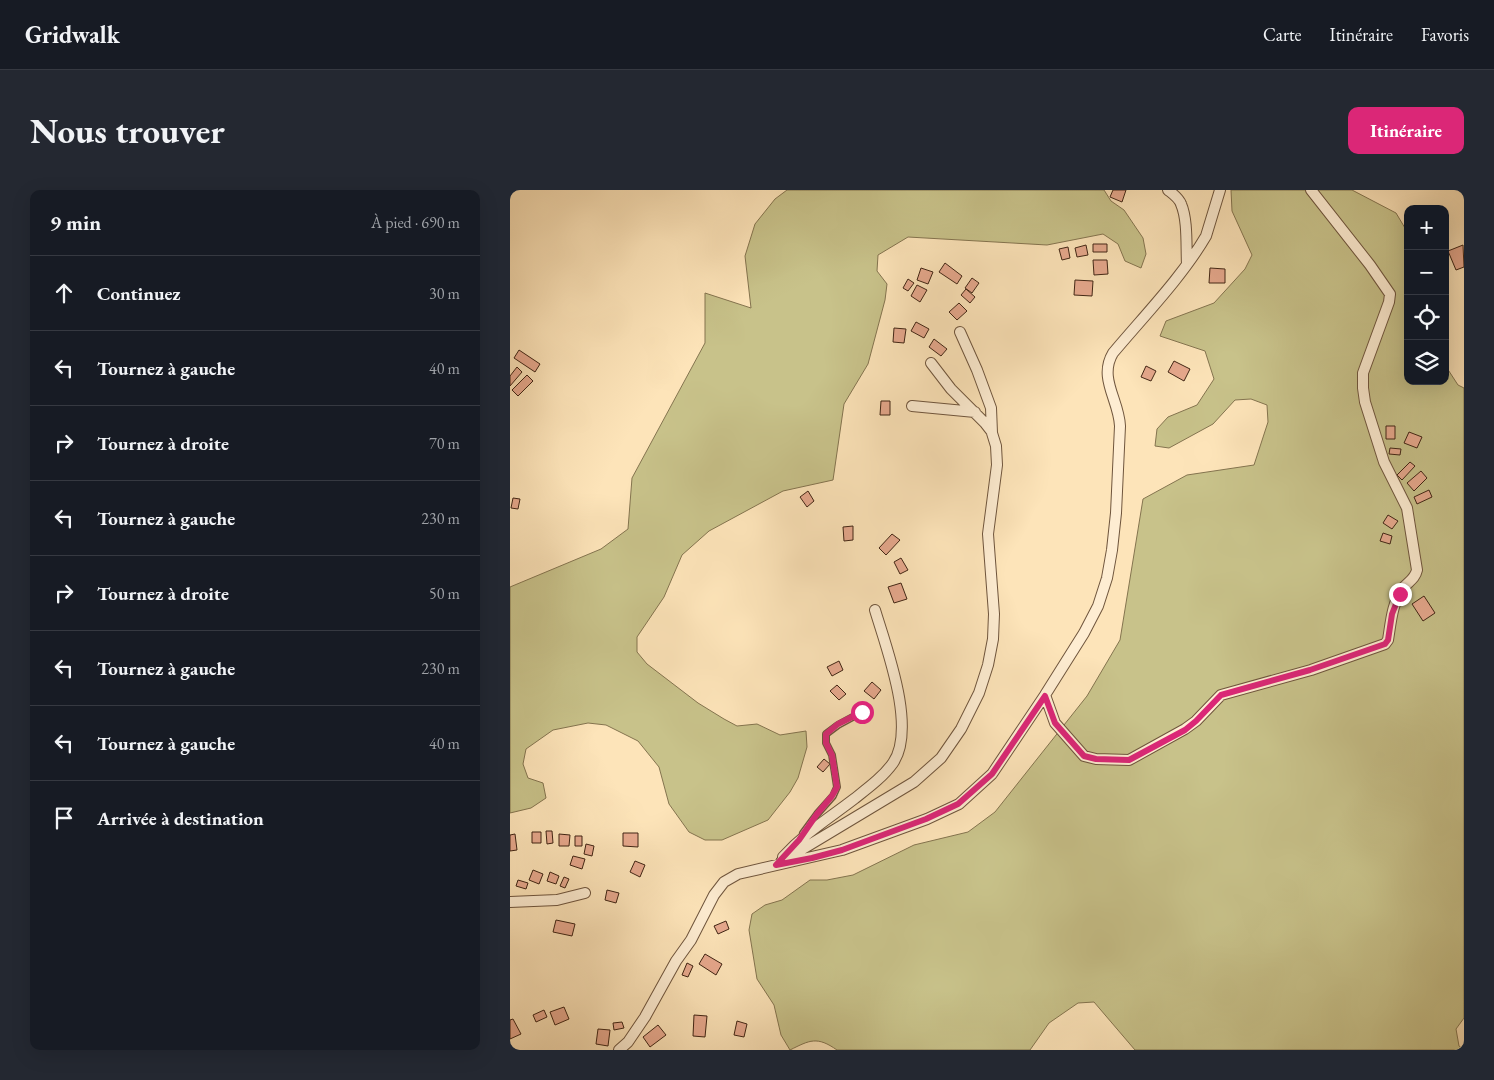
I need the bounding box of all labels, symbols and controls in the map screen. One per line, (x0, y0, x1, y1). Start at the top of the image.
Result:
text: Gridwalk (25, 19, 120, 50)
text: Carte (1263, 23, 1302, 46)
text: Itinéraire (1330, 23, 1393, 46)
text: Favoris (1421, 23, 1469, 46)
button: Itinéraire (1348, 107, 1464, 154)
text: Nous trouver (30, 108, 225, 153)
map controls (1404, 205, 1449, 385)
button: + (1404, 205, 1449, 250)
text: 9 min (50, 209, 101, 236)
text: À pied · 690 m (371, 212, 460, 233)
button: − (1404, 250, 1449, 295)
icon: ahead (50, 279, 78, 307)
text: Continuez (97, 281, 181, 306)
text: 30 m (429, 283, 460, 304)
button: locate (1404, 295, 1449, 340)
button: layers (1404, 340, 1449, 385)
icon: left (50, 354, 78, 382)
text: Tournez à gauche (97, 356, 235, 381)
text: 40 m (429, 358, 460, 379)
icon: right (50, 429, 78, 457)
text: Tournez à droite (97, 431, 229, 456)
text: 70 m (429, 433, 460, 454)
icon: left (50, 504, 78, 532)
text: Tournez à gauche (97, 506, 235, 531)
text: 230 m (421, 508, 460, 529)
icon: right (50, 579, 78, 607)
text: Tournez à droite (97, 581, 229, 606)
text: 50 m (429, 583, 460, 604)
route end (1389, 583, 1412, 606)
icon: left (50, 654, 78, 682)
text: Tournez à gauche (97, 656, 235, 681)
text: 230 m (421, 658, 460, 679)
route start (851, 701, 874, 724)
icon: left (50, 729, 78, 757)
text: Tournez à gauche (97, 731, 235, 756)
text: 40 m (429, 733, 460, 754)
icon: arrive (50, 804, 78, 832)
text: Arrivée à destination (97, 806, 264, 831)

